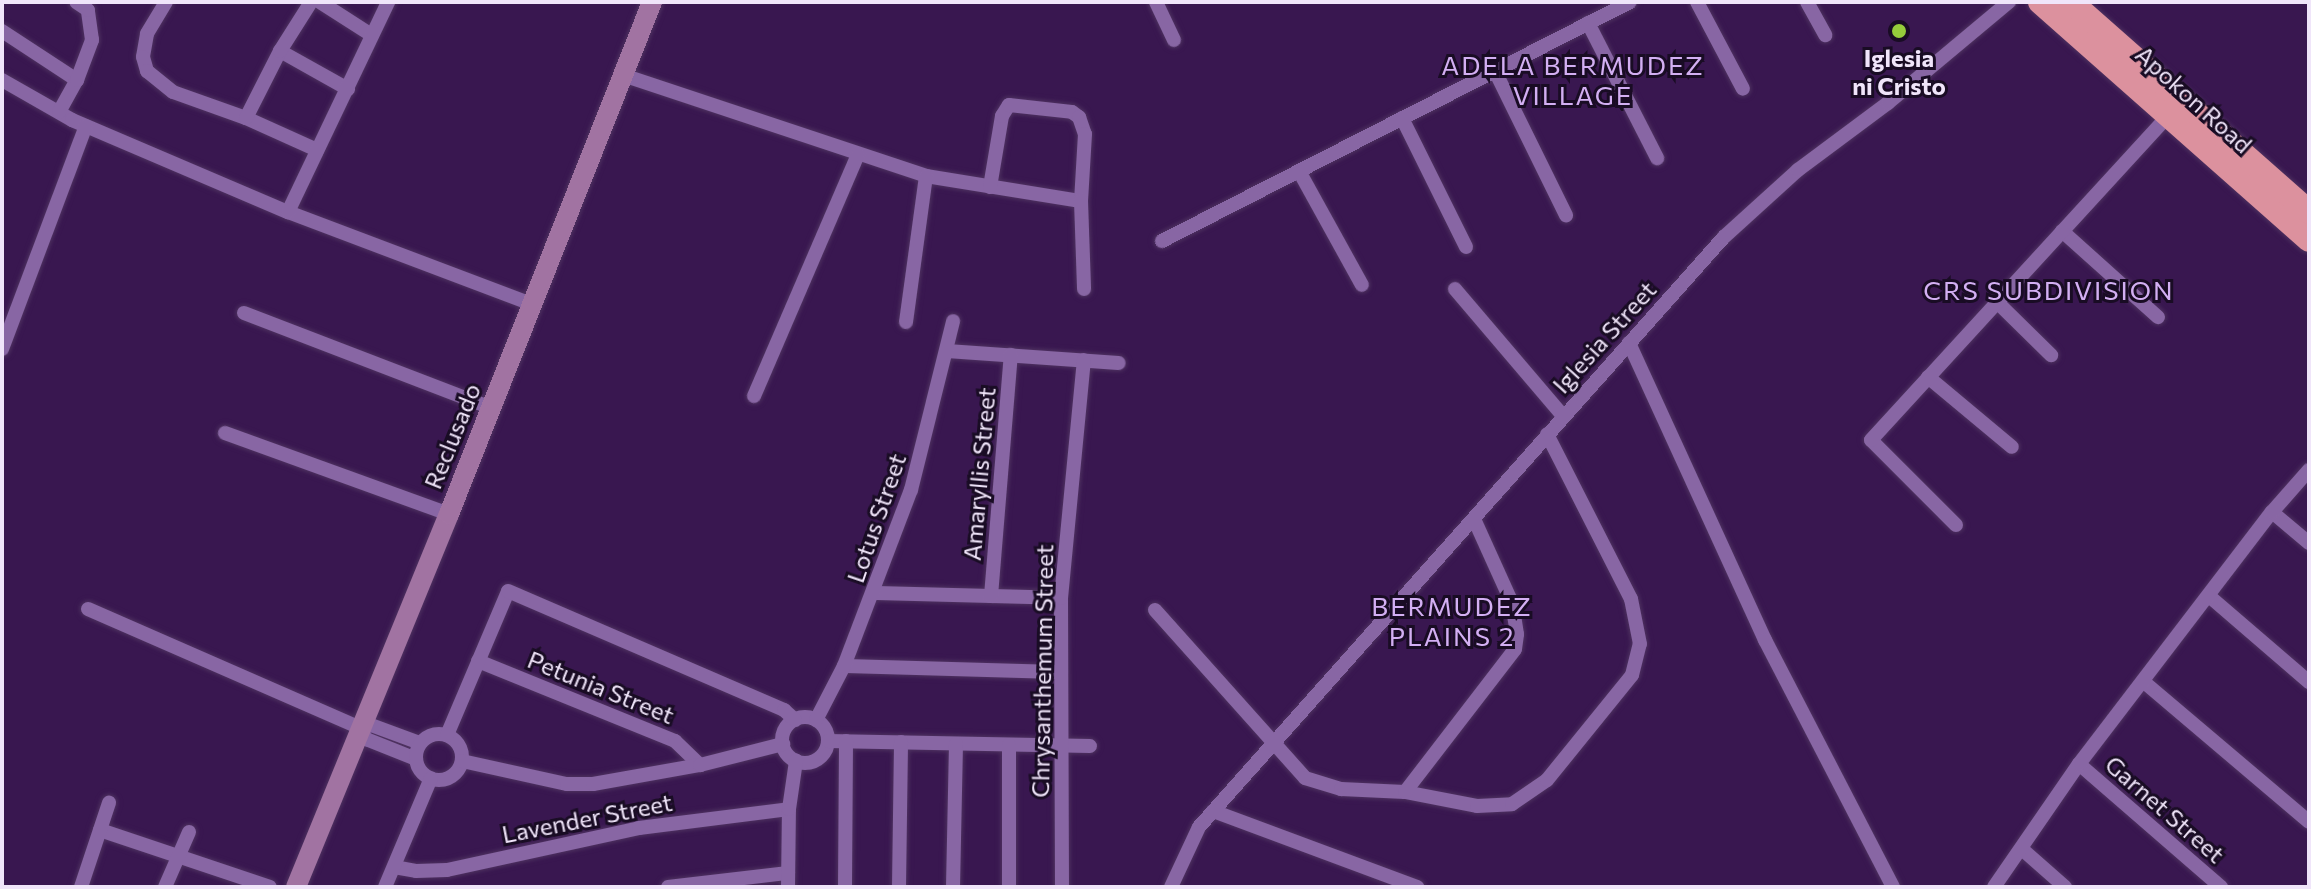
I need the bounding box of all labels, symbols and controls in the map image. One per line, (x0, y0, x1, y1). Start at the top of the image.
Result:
marker: Iglesia ni Cristo (1890, 22, 1908, 40)
street label: Apokon Road (2130, 39, 2258, 159)
place label: Iglesia ni Cristo (1852, 44, 1946, 100)
district label: ADELA BERMUDEZ VILLAGE (1441, 49, 1705, 110)
district label: CRS SUBDIVISION (1923, 274, 2175, 306)
street label: Iglesia Street (1546, 275, 1662, 399)
street label: Reclusado (418, 379, 486, 493)
street label: Amaryllis Street (957, 386, 1001, 562)
street label: Lotus Street (840, 450, 912, 586)
street label: Chrysanthemum Street (1025, 544, 1059, 798)
district label: BERMUDEZ PLAINS 2 (1371, 590, 1533, 652)
street label: Petunia Street (524, 645, 678, 729)
street label: Garnet Street (2100, 750, 2230, 868)
street label: Lavender Street (499, 787, 675, 849)

